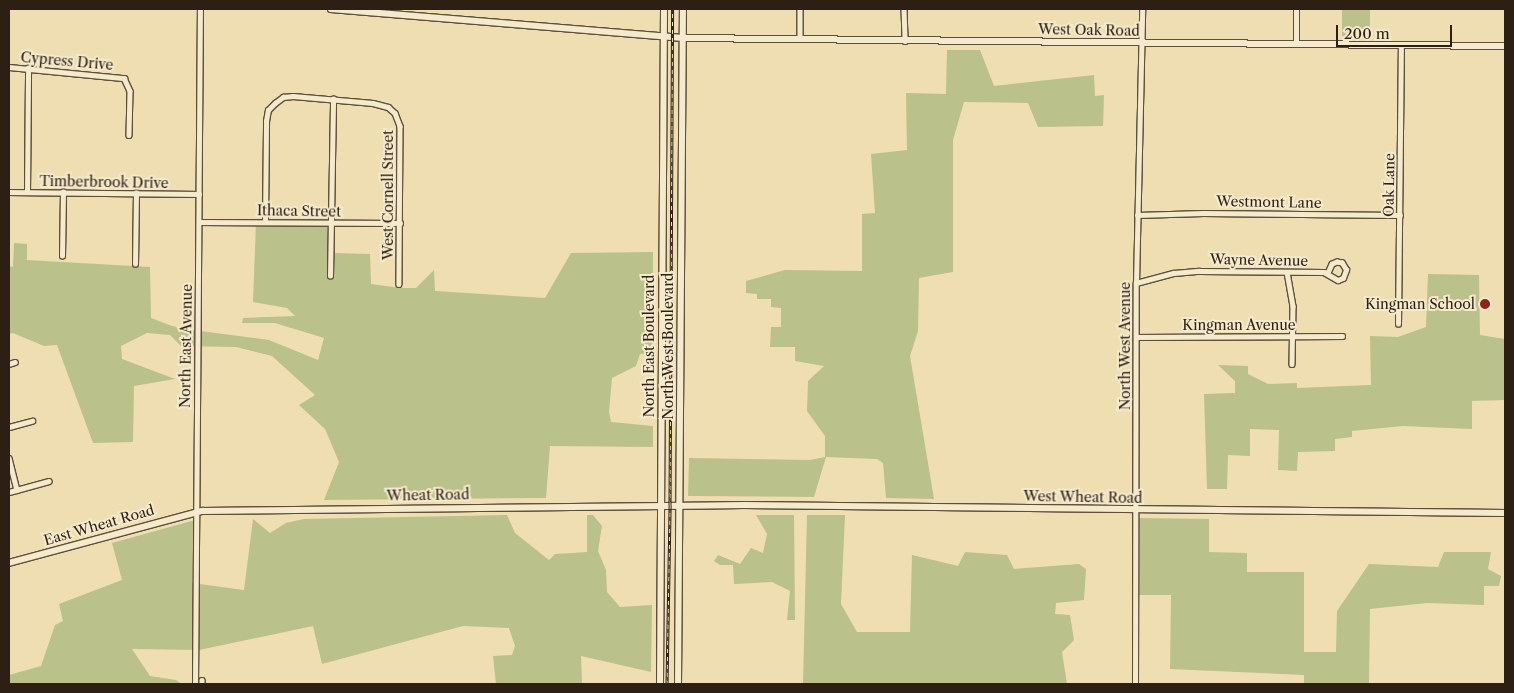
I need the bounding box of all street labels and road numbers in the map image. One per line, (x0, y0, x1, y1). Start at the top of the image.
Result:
street label: West Oak Road (1038, 21, 1140, 39)
street label: Cypress Drive (20, 49, 114, 73)
street label: West Cornell Street (380, 130, 396, 260)
street label: Oak Lane (1380, 153, 1398, 217)
street label: Timberbrook Drive (39, 172, 169, 192)
street label: Westmont Lane (1216, 193, 1322, 211)
street label: Ithaca Street (257, 202, 341, 220)
street label: Wayne Avenue (1209, 251, 1309, 269)
street label: North West Boulevard (660, 272, 676, 420)
street label: North East Boulevard (641, 275, 657, 417)
street label: North West Avenue (1117, 281, 1133, 411)
street label: North East Avenue (177, 284, 195, 408)
street label: Kingman Avenue (1182, 317, 1296, 333)
street label: Wheat Road (386, 486, 470, 504)
street label: West Wheat Road (1023, 488, 1143, 506)
street label: East Wheat Road (42, 501, 156, 549)

